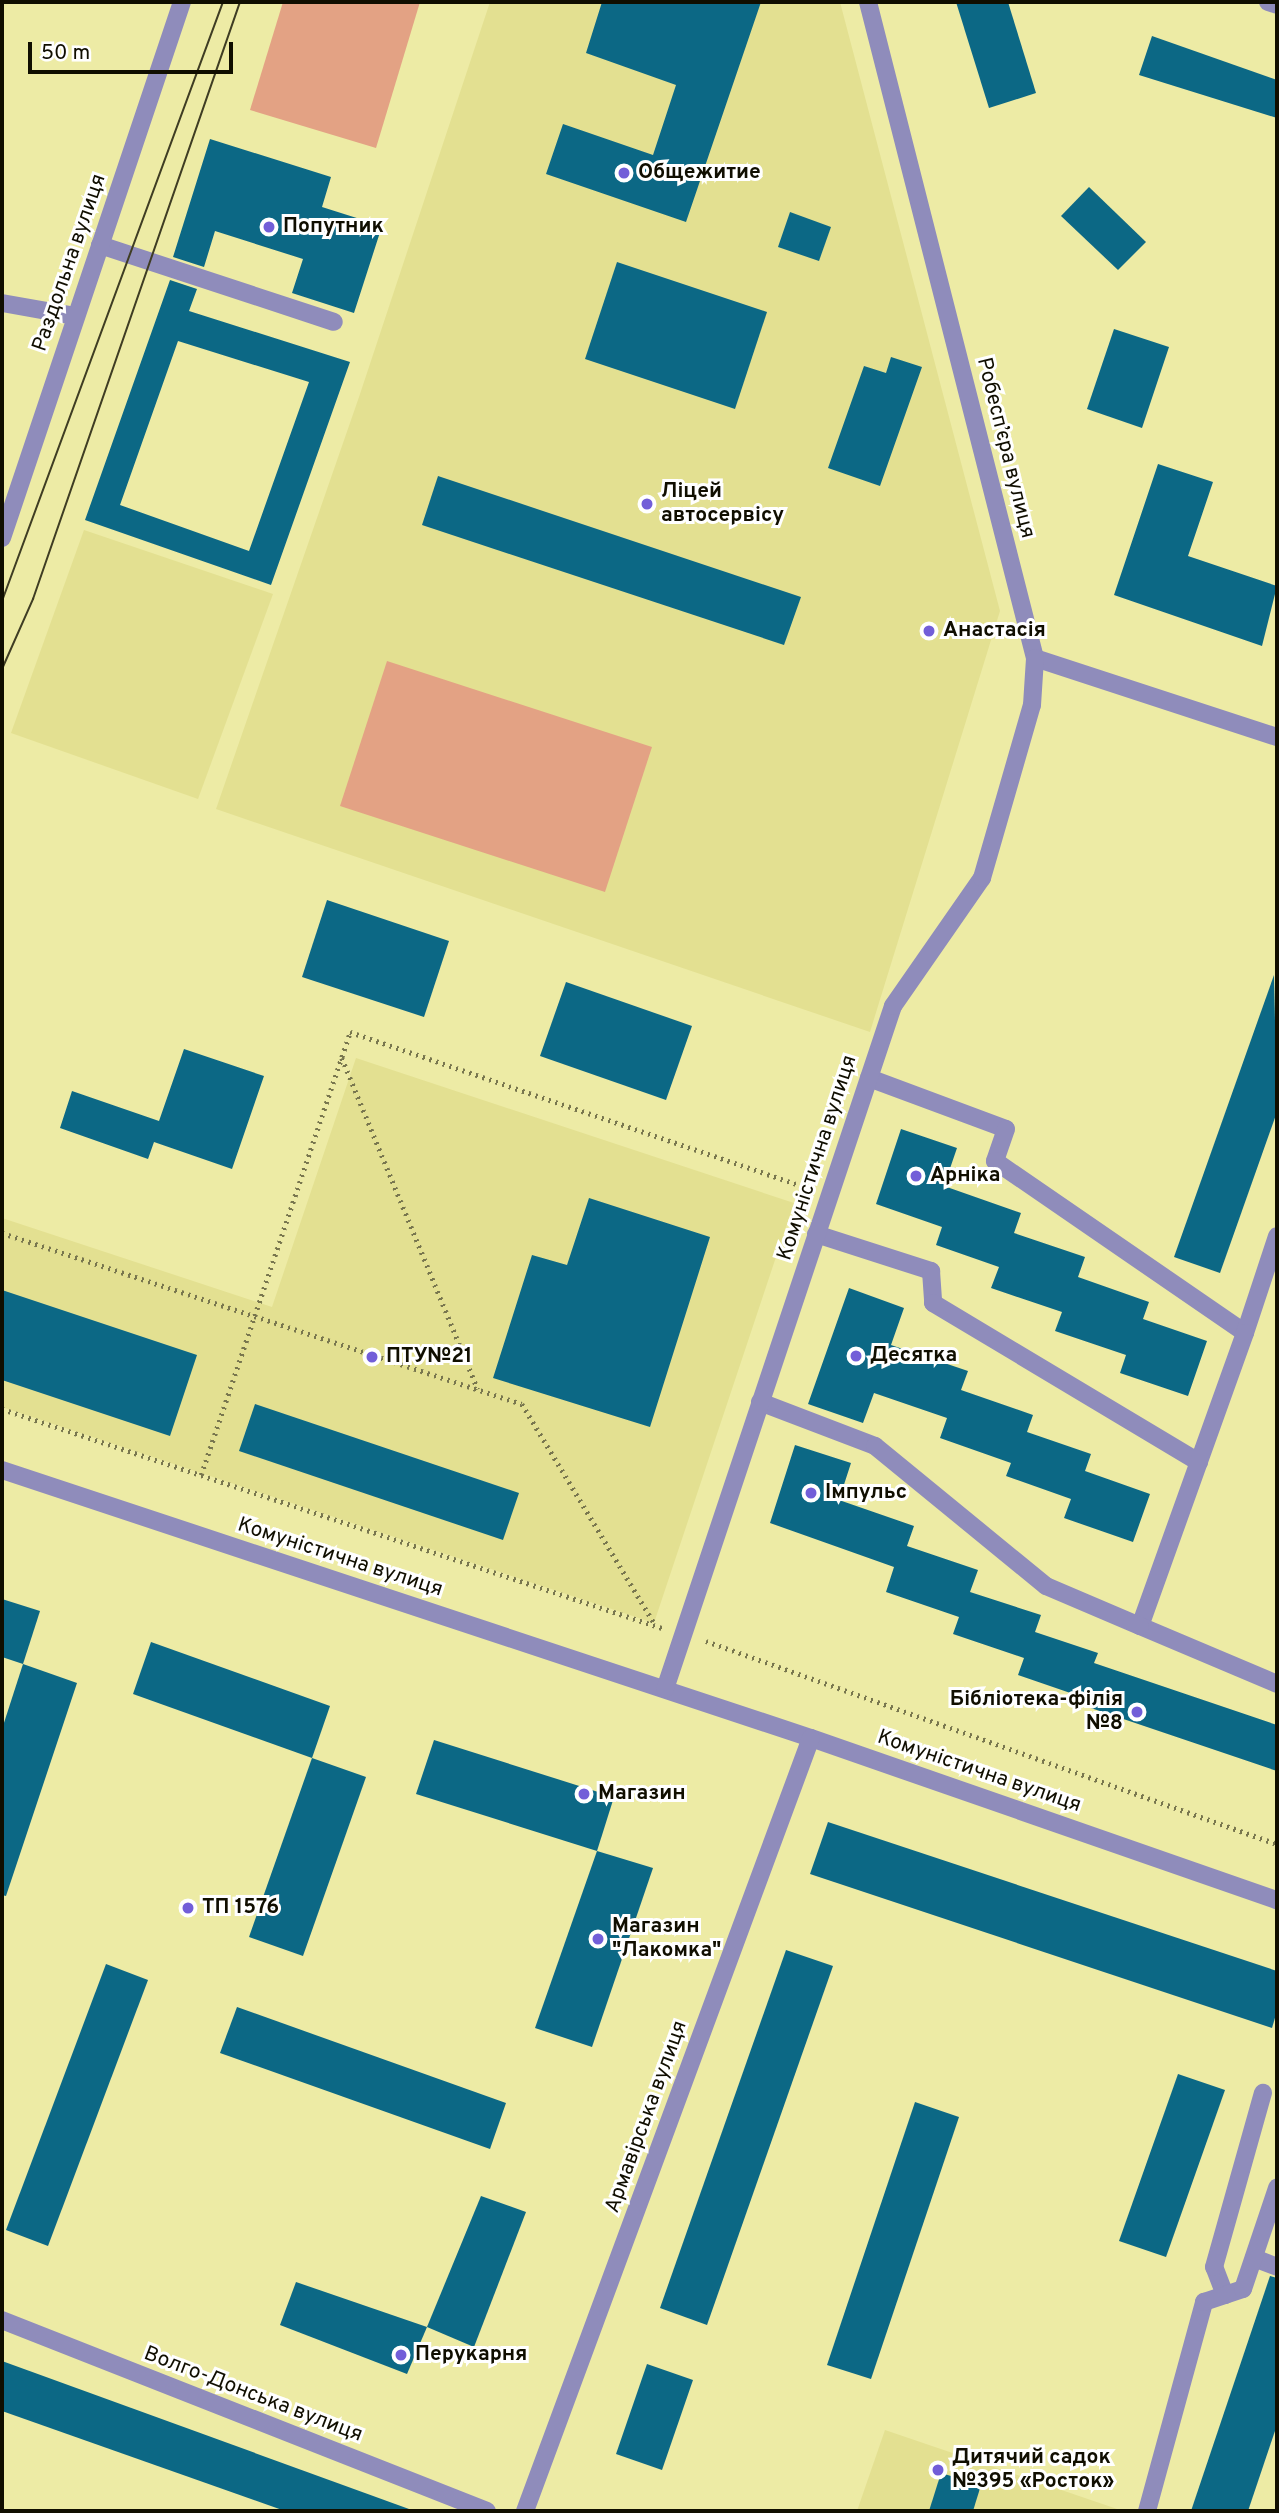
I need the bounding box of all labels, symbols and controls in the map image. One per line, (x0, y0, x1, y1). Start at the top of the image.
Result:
scale bar (32, 28, 236, 72)
text: 50 m (41, 40, 90, 67)
place label: Общежитие (638, 160, 761, 186)
marker: Общежитие (616, 165, 632, 181)
street label: Раздольна вулиця (28, 171, 112, 355)
place label: Попутник (283, 214, 384, 240)
marker: Попутник (261, 219, 277, 235)
street label: Робесп’єра вулиця (970, 355, 1040, 541)
place label: Ліцей автосервісу (661, 479, 784, 529)
marker: Ліцей автосервісу (639, 496, 655, 512)
place label: Анастасія (943, 618, 1046, 644)
marker: Анастасія (921, 623, 937, 639)
street label: Комуністична вулиця (773, 1052, 863, 1264)
place label: Арніка (930, 1163, 1001, 1189)
marker: Арніка (908, 1168, 924, 1184)
place label: Десятка (870, 1343, 957, 1369)
place label: ПТУ№21 (386, 1344, 473, 1370)
marker: Десятка (848, 1348, 864, 1364)
marker: ПТУ№21 (364, 1349, 380, 1365)
place label: Імпульс (825, 1480, 907, 1506)
marker: Імпульс (803, 1485, 819, 1501)
street label: Комуністична вулиця (234, 1513, 446, 1603)
place label: Бібліотека-філія №8 (950, 1687, 1123, 1737)
marker: Бібліотека-філія №8 (1129, 1704, 1145, 1720)
street label: Комуністична вулиця (874, 1725, 1084, 1819)
place label: Магазин (598, 1781, 686, 1807)
marker: Магазин (576, 1786, 592, 1802)
place label: ТП 1576 (202, 1895, 279, 1921)
marker: ТП 1576 (180, 1900, 196, 1916)
place label: Магазин "Лакомка" (612, 1914, 721, 1964)
marker: Магазин "Лакомка" (590, 1931, 606, 1947)
street label: Армавірська вулиця (601, 2017, 693, 2217)
street label: Волго-Донська вулиця (140, 2342, 366, 2448)
place label: Перукарня (415, 2342, 527, 2368)
marker: Перукарня (393, 2347, 409, 2363)
place label: Дитячий садок №395 «Росток» (952, 2445, 1114, 2495)
marker: Дитячий садок №395 «Росток» (930, 2462, 946, 2478)

